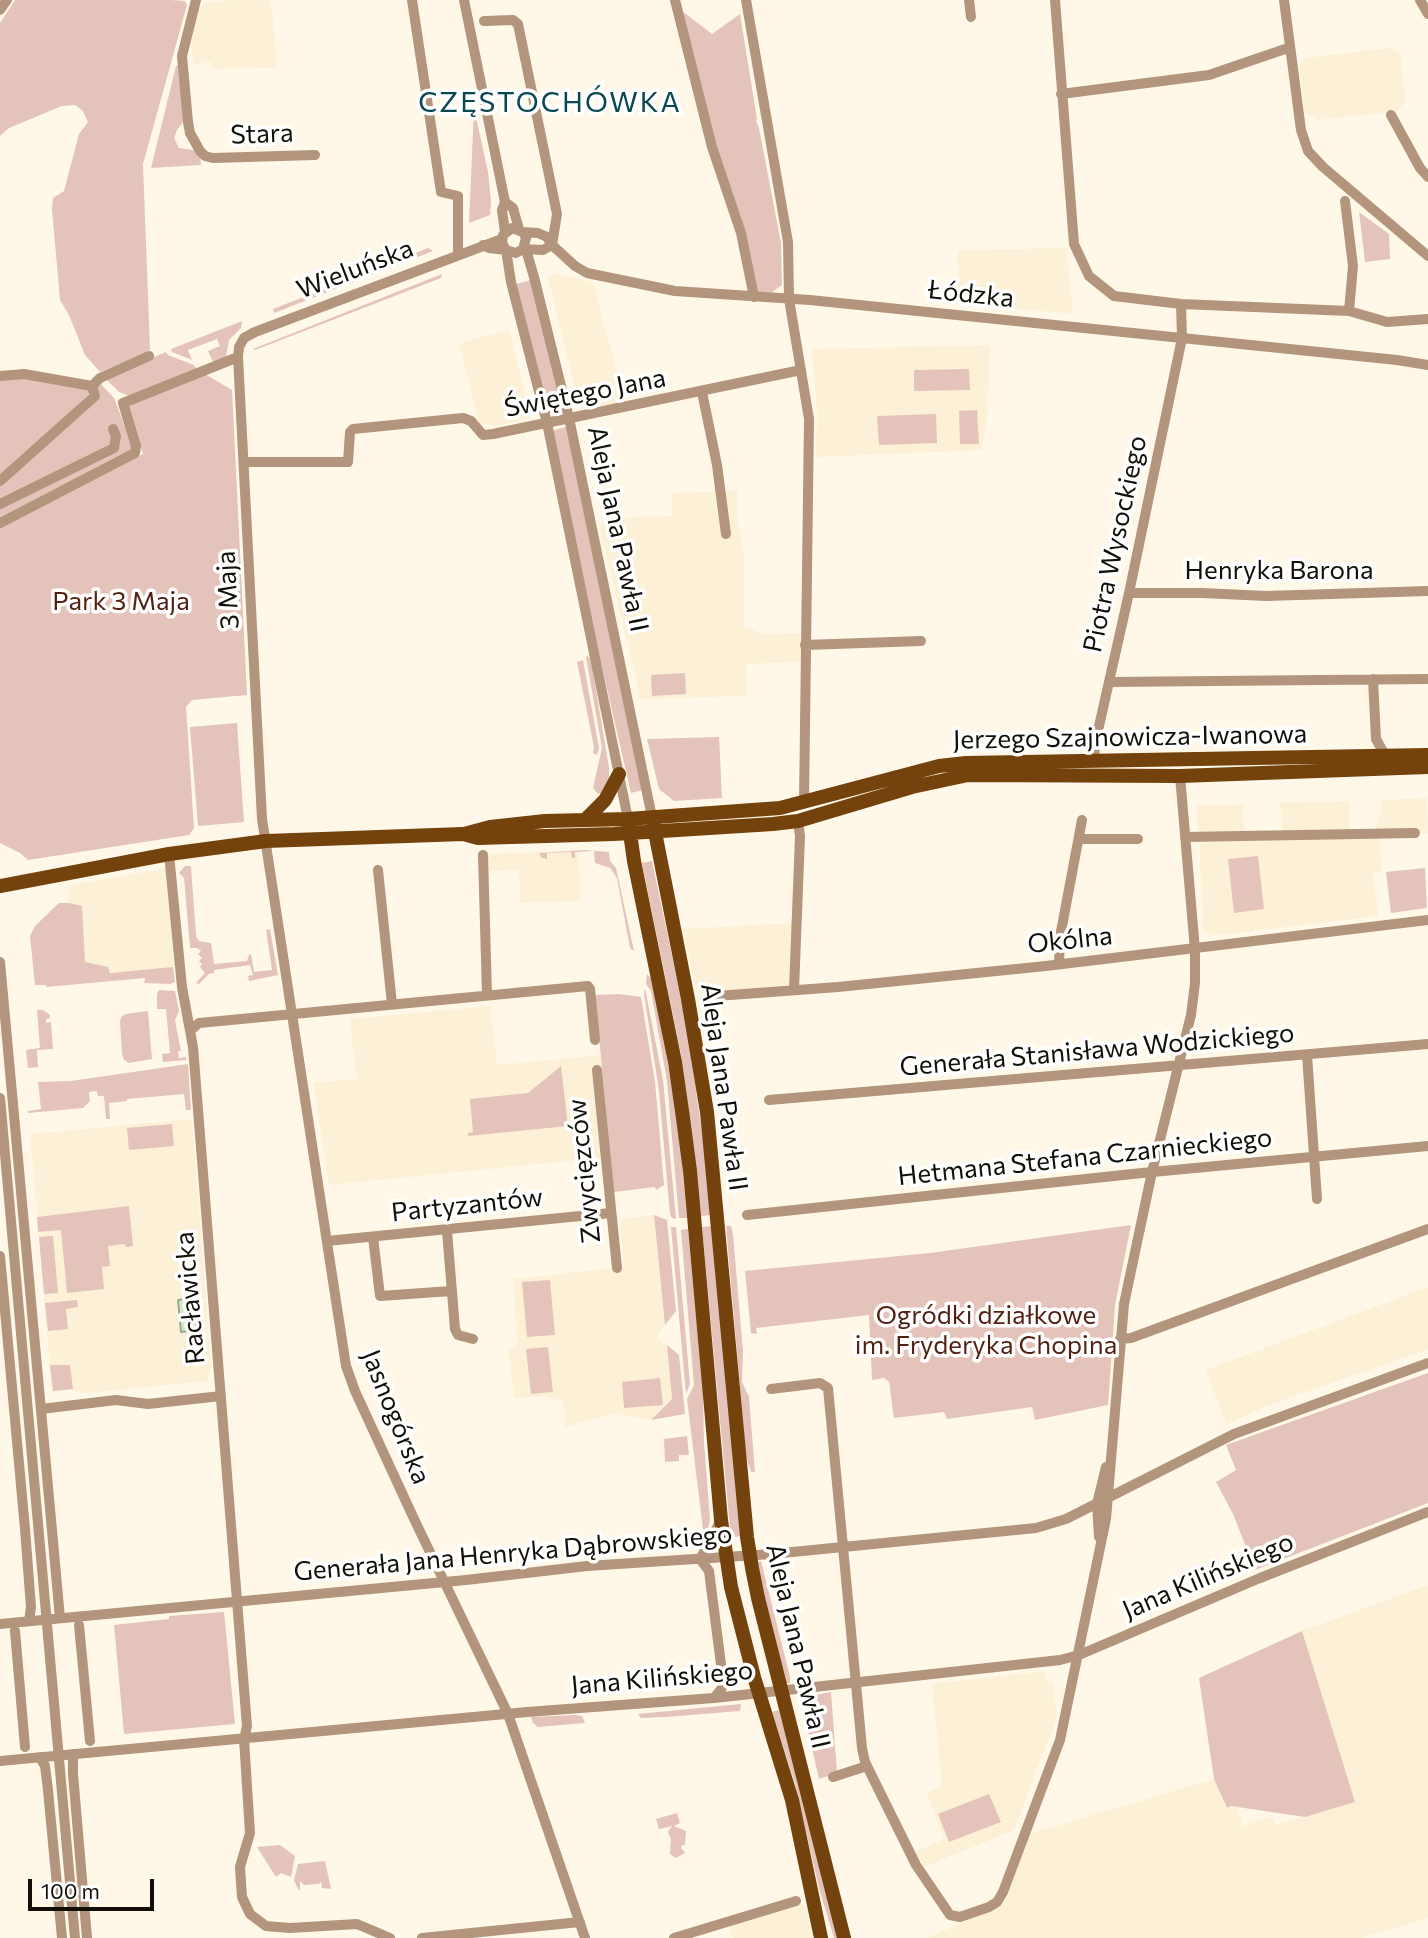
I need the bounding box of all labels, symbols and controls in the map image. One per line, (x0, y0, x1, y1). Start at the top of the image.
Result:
district label: CZĘSTOCHÓWKA (420, 86, 680, 120)
street label: Stara (230, 117, 294, 151)
street label: Wieluńska (292, 232, 418, 306)
street label: Łódzka (926, 274, 1016, 314)
street label: Świętego Jana (502, 362, 668, 424)
street label: Aleja Jana Pawła II (581, 423, 655, 635)
street label: Piotra Wysockiego (1077, 433, 1153, 655)
street label: 3 Maja (210, 550, 246, 630)
street label: Henryka Barona (1185, 554, 1373, 586)
park label: Park 3 Maja (52, 585, 190, 617)
street label: Jerzego Szajnowicza-Iwanowa (953, 718, 1307, 756)
street label: Okólna (1026, 920, 1114, 960)
street label: Aleja Jana Pawła II (694, 981, 754, 1193)
street label: Generała Stanisława Wodzickiego (898, 1017, 1296, 1083)
street label: Zwycięzców (561, 1097, 607, 1245)
street label: Hetmana Stefana Czarnieckiego (896, 1122, 1274, 1192)
street label: Partyzantów (390, 1182, 544, 1228)
street label: Racławicka (169, 1230, 211, 1366)
park label: Ogródki działkowe im. Fryderyka Chopina (855, 1299, 1117, 1360)
street label: Jasnogórska (355, 1345, 437, 1489)
street label: Generała Jana Henryka Dąbrowskiego (292, 1518, 734, 1588)
street label: Jana Kilińskiego (1118, 1526, 1298, 1626)
street label: Aleja Jana Pawła II (759, 1540, 837, 1752)
street label: Jana Kilińskiego (570, 1655, 754, 1701)
scale bar (32, 1864, 158, 1908)
text: 100 m (41, 1878, 100, 1903)

